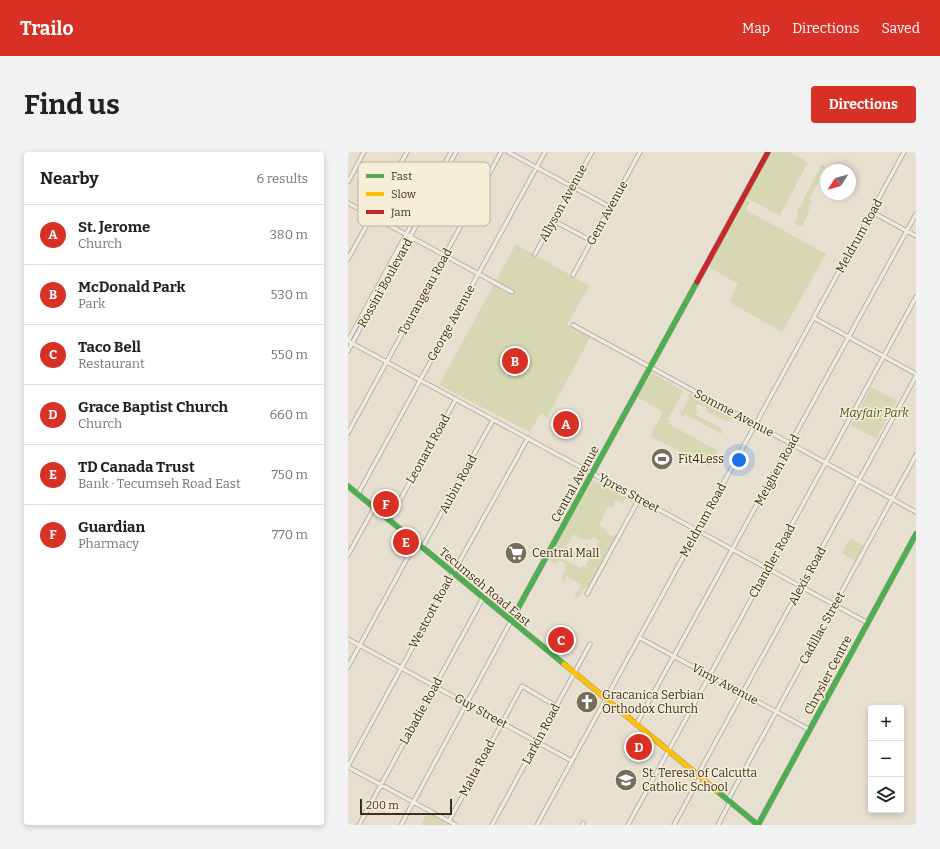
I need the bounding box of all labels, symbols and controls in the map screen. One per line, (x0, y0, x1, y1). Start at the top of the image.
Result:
text: Trailo (20, 17, 73, 40)
text: Map (742, 20, 770, 37)
text: Directions (792, 20, 860, 37)
text: Saved (882, 20, 920, 37)
button: Directions (811, 86, 916, 123)
text: Find us (24, 88, 120, 121)
legend (358, 162, 490, 226)
street label: Allyson Avenue (536, 162, 590, 244)
north arrow (820, 164, 856, 200)
text: Nearby (40, 168, 99, 189)
text: Fast (391, 170, 412, 183)
text: 6 results (256, 171, 308, 186)
street label: Gem Avenue (584, 178, 630, 248)
text: Slow (391, 188, 416, 201)
street label: Meldrum Road (833, 197, 885, 275)
text: Jam (390, 206, 411, 219)
text: St. Jerome (78, 218, 150, 236)
text: A (48, 227, 58, 242)
text: 380 m (269, 227, 308, 242)
text: Church (78, 236, 122, 251)
street label: Rossini Boulevard (355, 236, 415, 330)
street label: Tourangeau Road (395, 246, 455, 338)
text: McDonald Park (78, 278, 185, 296)
street label: George Avenue (424, 282, 478, 364)
text: B (49, 287, 57, 302)
text: 530 m (271, 287, 308, 302)
text: Park (78, 296, 105, 311)
text: Taco Bell (78, 338, 141, 356)
pin: B (502, 346, 528, 376)
text: C (49, 347, 57, 362)
text: 550 m (271, 347, 308, 362)
text: Restaurant (78, 356, 145, 371)
street label: Somme Avenue (692, 386, 776, 440)
text: Grace Baptist Church (78, 398, 228, 416)
park label: Mayfair Park (839, 406, 909, 420)
text: D (48, 407, 58, 422)
text: 660 m (269, 407, 308, 422)
pin: A (553, 409, 579, 439)
street label: Leonard Road (403, 412, 453, 486)
text: Church (78, 416, 122, 431)
street label: Meighen Road (752, 432, 802, 508)
street label: Central Avenue (548, 443, 602, 525)
sports icon: Fit4Less (649, 446, 675, 472)
your location (729, 450, 749, 470)
street label: Aubin Road (436, 452, 480, 516)
place label: Fit4Less (678, 452, 724, 466)
text: TD Canada Trust (78, 458, 195, 476)
text: E (49, 467, 57, 482)
text: 750 m (271, 467, 308, 482)
street label: Ypres Street (596, 470, 663, 516)
text: Bank · Tecumseh Road East (78, 476, 241, 491)
street label: Meldrum Road (677, 481, 729, 559)
pin: F (373, 489, 399, 519)
text: Guardian (78, 518, 145, 536)
street label: Chandler Road (746, 522, 798, 600)
text: F (49, 527, 57, 542)
text: 770 m (272, 527, 308, 542)
pin: E (393, 527, 419, 557)
text: Pharmacy (78, 536, 139, 551)
supermarket icon: Central Mall (503, 540, 529, 566)
street label: Alexis Road (785, 544, 829, 608)
street label: Tecumseh Road East (437, 545, 534, 630)
place label: Central Mall (532, 546, 600, 560)
street label: Westcott Road (406, 573, 456, 651)
street label: Cadillac Street (796, 589, 848, 667)
pin: C (548, 625, 574, 655)
street label: Chrysler Centre (801, 633, 855, 717)
street label: Vimy Avenue (689, 661, 761, 707)
street label: Labadie Road (397, 675, 445, 747)
place label: Gracanica Serbian Orthodox Church (602, 688, 705, 716)
church icon: Gracanica Serbian Orthodox Church (574, 689, 600, 715)
street label: Guy Street (452, 691, 511, 732)
street label: Larkin Road (519, 701, 563, 767)
map controls (868, 705, 904, 813)
button: + (868, 705, 904, 741)
pin: D (626, 732, 652, 762)
street label: Malta Road (456, 737, 498, 799)
button: − (868, 741, 904, 777)
place label: St. Teresa of Calcutta Catholic School (642, 766, 758, 794)
school or university icon: St. Teresa of Calcutta Catholic School (613, 767, 639, 793)
button: layers (868, 777, 904, 813)
scale bar (360, 797, 452, 816)
text: 200 m (366, 799, 399, 812)

